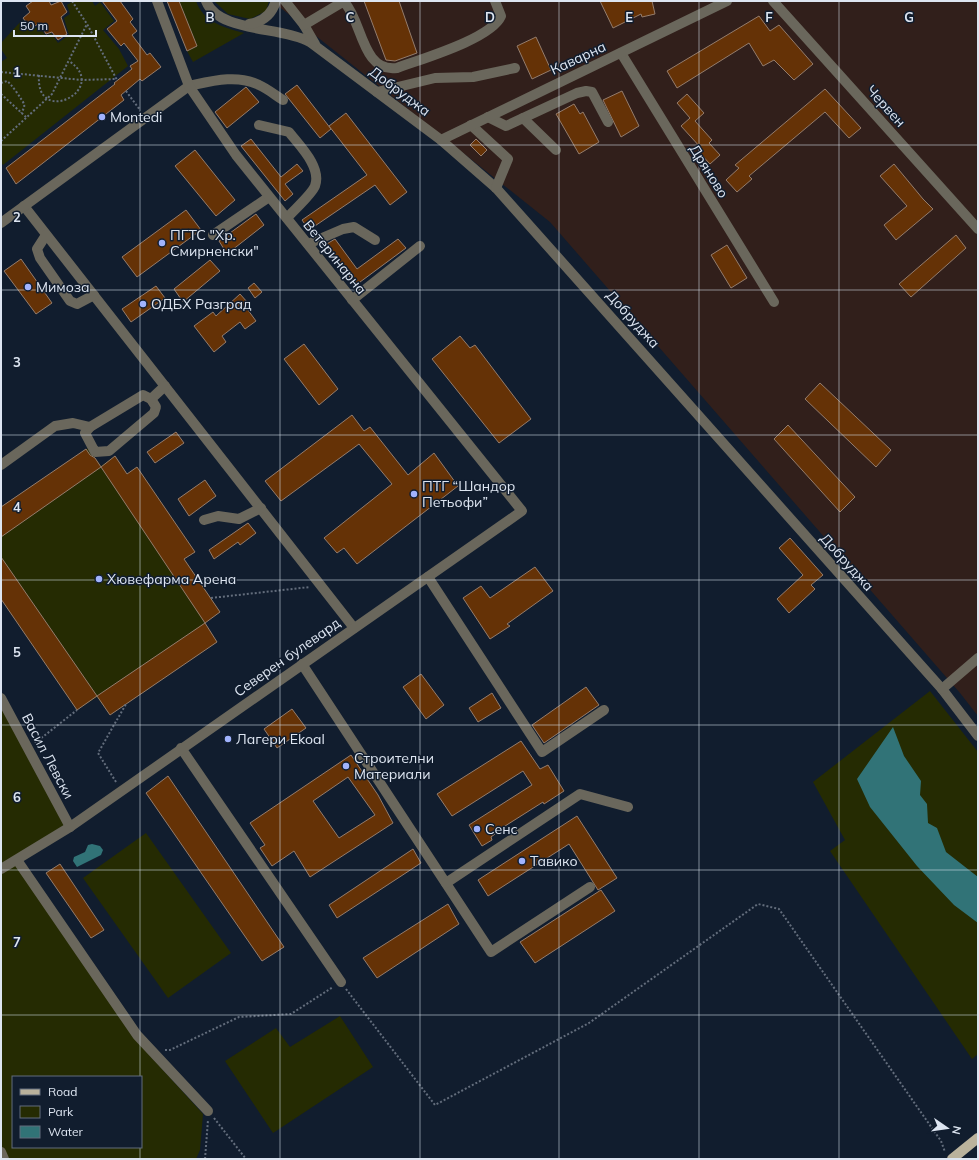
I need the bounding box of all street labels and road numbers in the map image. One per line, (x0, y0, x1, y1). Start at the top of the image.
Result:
street label: Каварна (547, 37, 609, 79)
street label: Добруджа (366, 62, 434, 120)
street label: Червен (863, 81, 909, 131)
street label: Дряново (685, 141, 733, 201)
street label: Ветеринарна (299, 216, 371, 298)
street label: Добруджа (602, 286, 664, 352)
street label: Добруджа (816, 529, 878, 595)
street label: Северен булевард (230, 613, 344, 700)
street label: Васил Левски (18, 710, 78, 802)

